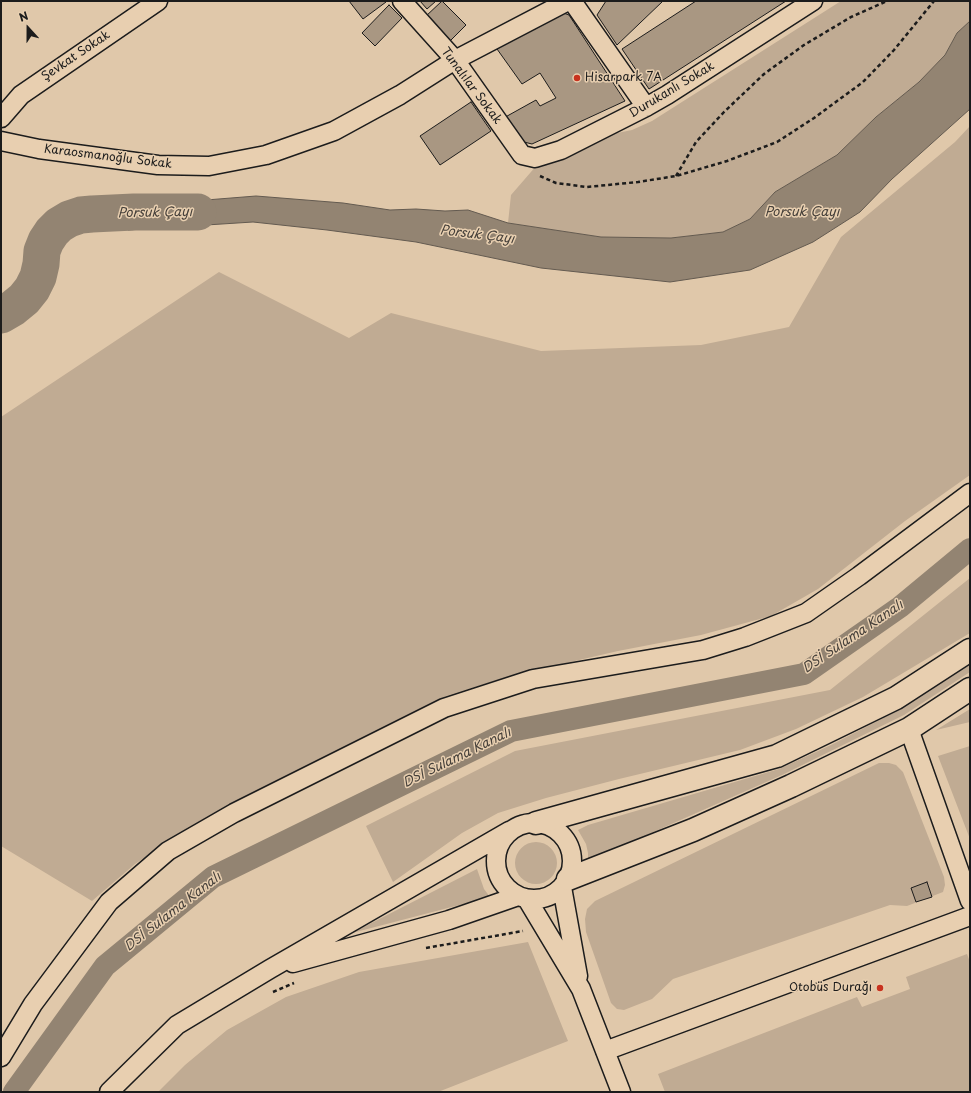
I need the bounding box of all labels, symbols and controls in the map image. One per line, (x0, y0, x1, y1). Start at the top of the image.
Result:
text: N (16, 7, 31, 26)
north arrow (8, 8, 48, 48)
street label: Şevkat Sokak (39, 28, 113, 84)
street label: Tunalılar Sokak (438, 45, 504, 127)
street label: Durukanlı Sokak (627, 59, 717, 121)
place label: Hisarpark 7A (585, 71, 662, 85)
marker: Hisarpark 7A (572, 73, 582, 83)
street label: Karaosmanoğlu Sokak (43, 142, 173, 172)
water label: Porsuk Çayı (765, 204, 839, 220)
water label: Porsuk Çayı (118, 205, 192, 221)
water label: Porsuk Çayı (439, 223, 515, 247)
water label: DSİ Sulama Kanalı (800, 597, 906, 677)
water label: DSİ Sulama Kanalı (400, 725, 514, 791)
water label: DSİ Sulama Kanalı (122, 869, 224, 955)
place label: Otobüs Durağı (789, 981, 872, 995)
marker: Otobüs Durağı (875, 983, 885, 993)

